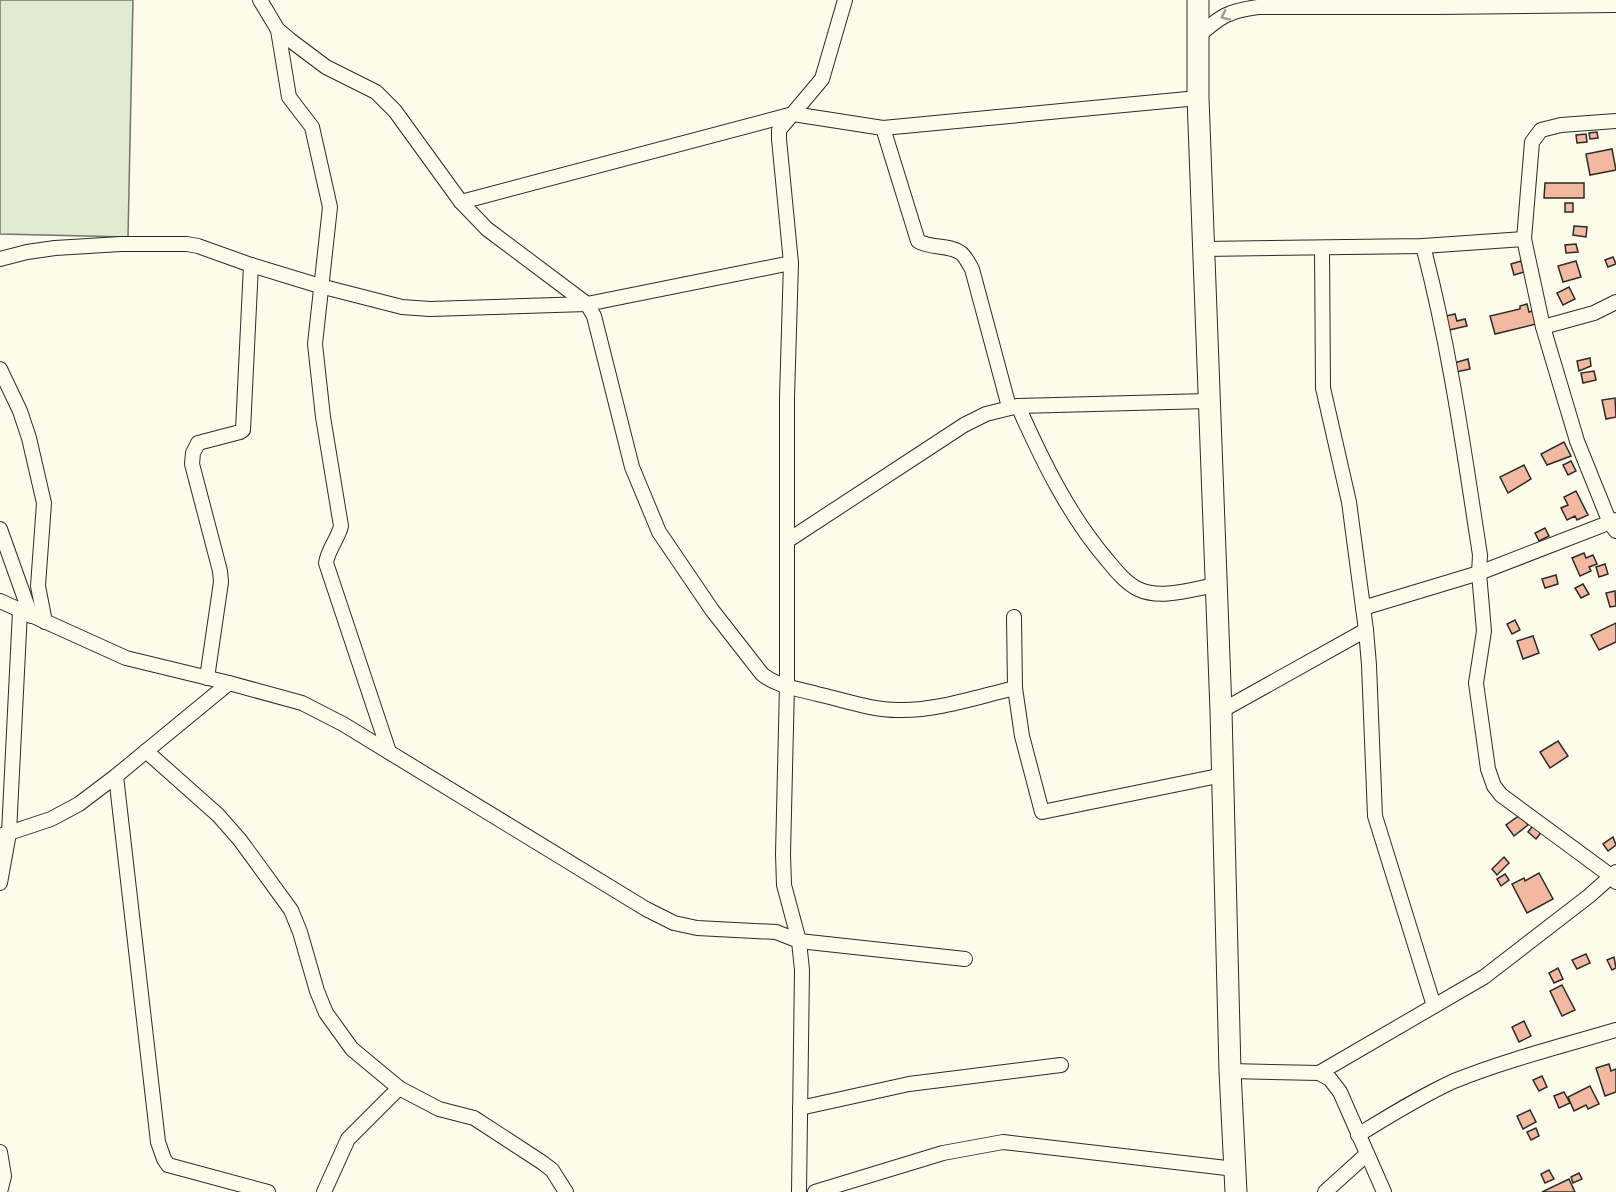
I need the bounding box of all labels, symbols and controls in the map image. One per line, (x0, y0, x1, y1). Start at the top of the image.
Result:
one-way arrow (1221, 8, 1232, 20)

